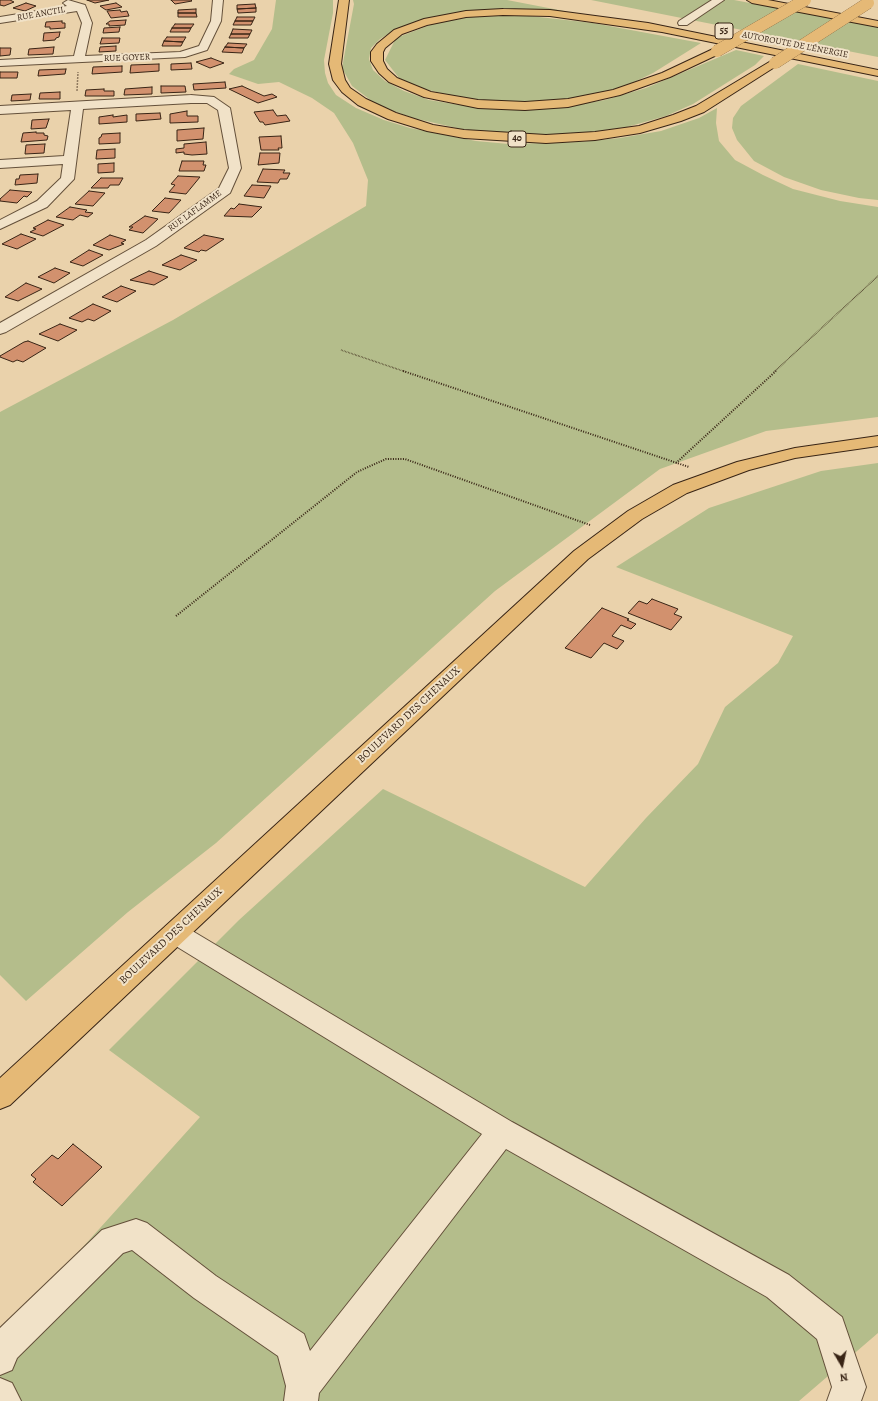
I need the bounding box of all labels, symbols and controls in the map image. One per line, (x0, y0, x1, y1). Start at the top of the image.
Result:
street label: RUE ANCTIL (16, 4, 66, 24)
road number: 55 (715, 23, 733, 39)
street label: AUTOROUTE DE L'ÉNERGIE (741, 29, 849, 61)
street label: RUE GOYER (104, 52, 150, 64)
road number: 40 (508, 131, 526, 147)
street label: RUE LAFLAMME (166, 188, 224, 234)
street label: BOULEVARD DES CHENAUX (355, 664, 463, 766)
street label: BOULEVARD DES CHENAUX (117, 885, 225, 987)
north arrow (822, 1345, 862, 1385)
text: N (839, 1369, 849, 1385)

